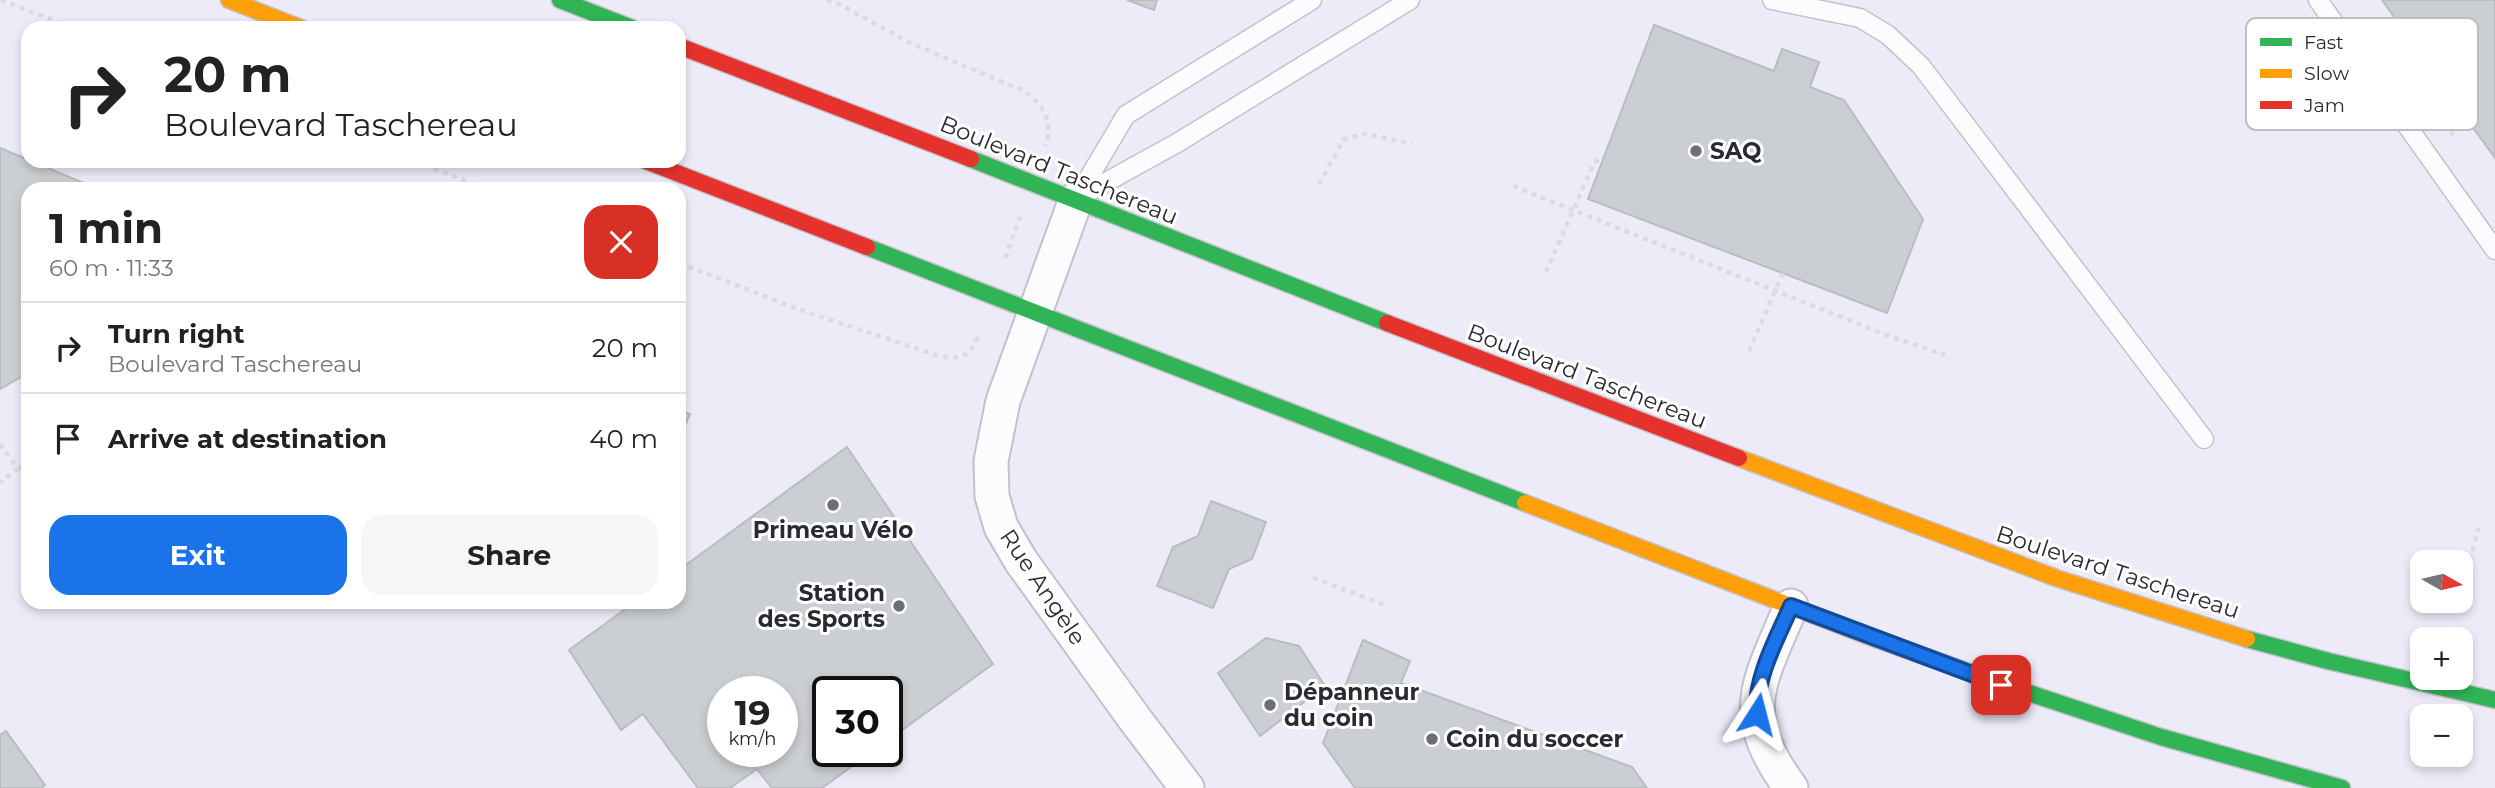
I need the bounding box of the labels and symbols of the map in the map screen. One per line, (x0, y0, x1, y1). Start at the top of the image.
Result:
legend (2246, 18, 2478, 130)
text: Fast (2304, 31, 2344, 54)
text: Slow (2304, 62, 2349, 85)
text: Jam (2303, 94, 2345, 117)
street label: Boulevard Taschereau (936, 109, 1182, 231)
place label: SAQ (1710, 137, 1762, 165)
marker: SAQ (1688, 143, 1704, 159)
street label: Boulevard Taschereau (1463, 317, 1711, 435)
marker: Primeau Vélo (825, 497, 841, 513)
place label: Primeau Vélo (753, 516, 913, 544)
street label: Boulevard Taschereau (1993, 519, 2243, 625)
street label: Rue Angèle (994, 524, 1092, 650)
north arrow (2410, 550, 2473, 612)
place label: Station des Sports (758, 579, 885, 633)
marker: Station des Sports (891, 598, 907, 614)
pin (1971, 655, 2031, 715)
speed limit sign: 30 (812, 676, 903, 767)
position arrow (1720, 677, 1794, 751)
place label: Dépanneur du coin (1284, 678, 1420, 732)
marker: Dépanneur du coin (1262, 697, 1278, 713)
place label: Coin du soccer (1446, 725, 1624, 753)
marker: Coin du soccer (1424, 731, 1440, 747)

